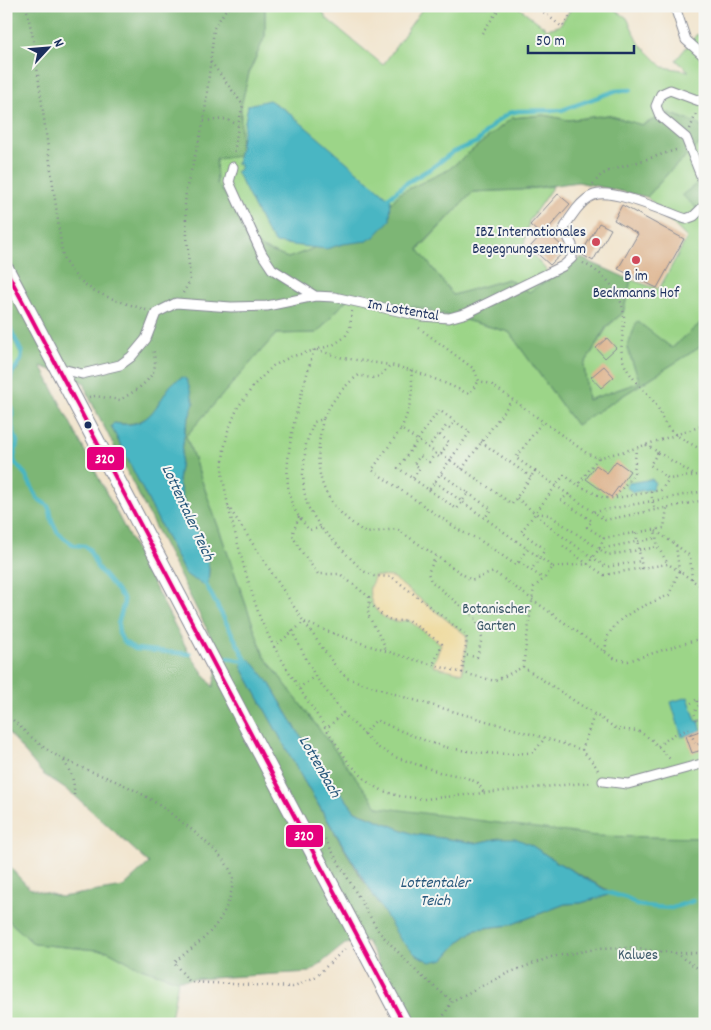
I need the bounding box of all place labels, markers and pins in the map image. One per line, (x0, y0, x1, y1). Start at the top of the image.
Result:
place label: IBZ Internationales Begegnungszentrum (472, 222, 586, 261)
marker: IBZ Internationales Begegnungszentrum (590, 236, 602, 248)
marker: B im Beckmanns Hof (630, 254, 642, 266)
place label: B im Beckmanns Hof (593, 266, 680, 305)
unlabelled marker (83, 420, 93, 430)

